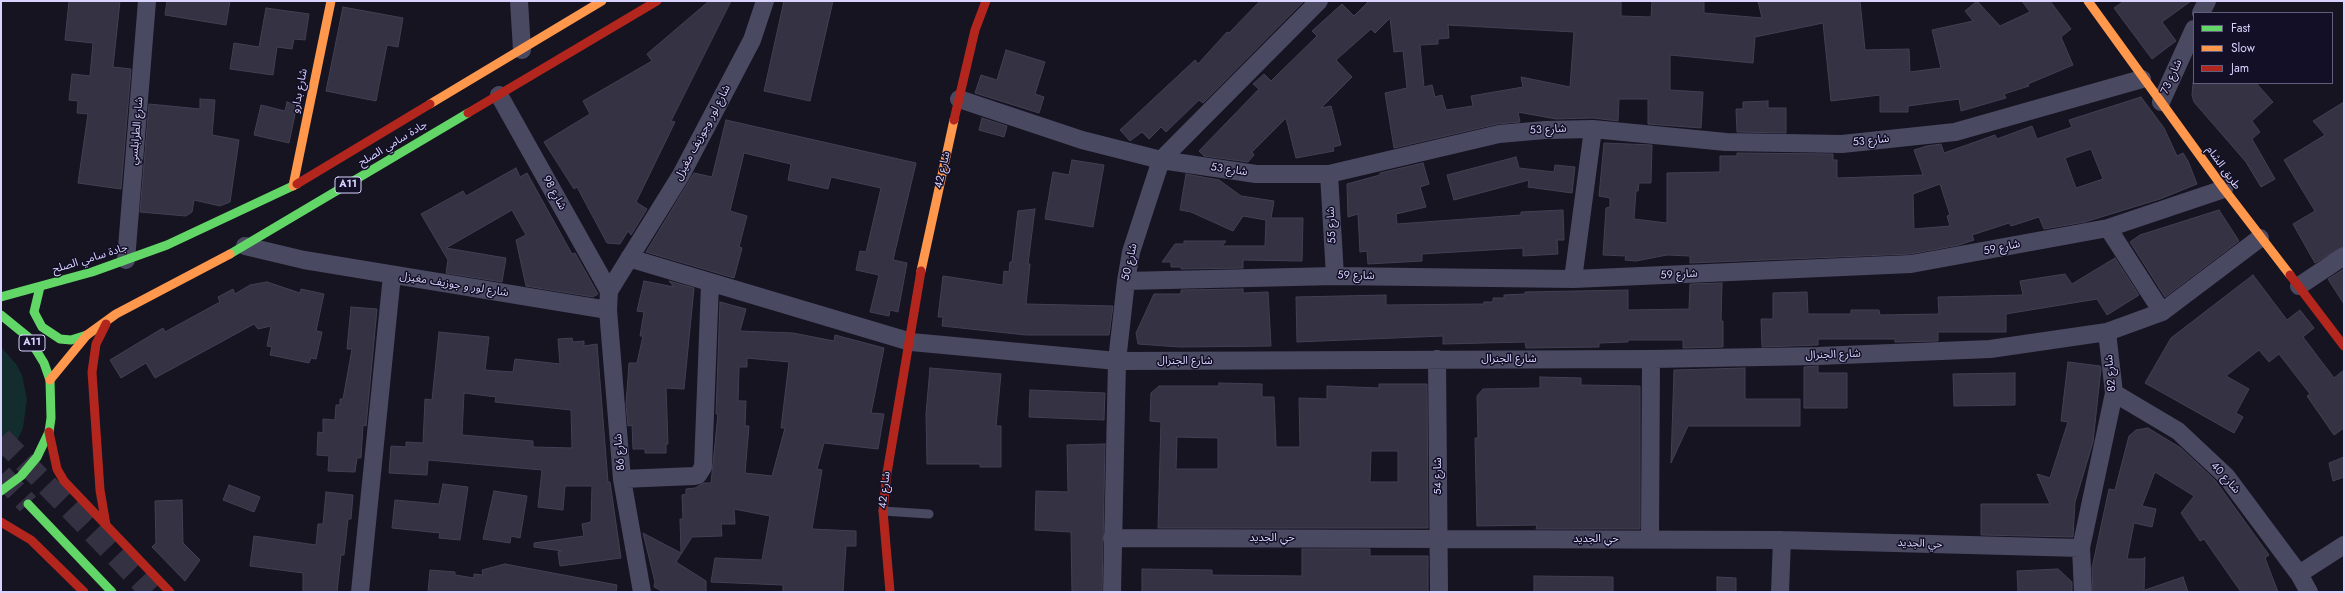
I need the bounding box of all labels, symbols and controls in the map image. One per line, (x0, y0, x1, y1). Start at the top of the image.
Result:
legend (2193, 12, 2333, 84)
text: Fast (2231, 19, 2250, 37)
text: Slow (2231, 39, 2255, 57)
street label: شارع 73 (2159, 58, 2185, 96)
text: Jam (2231, 59, 2249, 77)
street label: شارع بدارو (289, 68, 311, 114)
street label: شارع لور وجوزيف مغيزل (672, 83, 734, 183)
street label: شارع الطرابلسي (127, 96, 147, 166)
street label: جادة سامي الصلح (356, 118, 430, 170)
street label: شارع 53 (1529, 122, 1567, 138)
street label: شارع 53 (1852, 133, 1890, 149)
street label: طريق الشام (2203, 144, 2243, 192)
street label: شارع 42 (932, 150, 954, 190)
street label: شارع 53 (1210, 161, 1248, 179)
street label: شارع 98 (539, 174, 569, 212)
road number: A11 (335, 177, 361, 193)
street label: شارع 55 (1324, 206, 1340, 244)
street label: شارع 59 (1982, 238, 2022, 258)
street label: جادة سامي الصلح (51, 241, 129, 277)
street label: شارع 50 (1119, 242, 1141, 282)
street label: شارع 59 (1660, 267, 1698, 283)
street label: شارع 59 (1337, 269, 1375, 283)
street label: شارع لور و جوزيف مغيزل (399, 270, 509, 300)
road number: A11 (19, 335, 45, 351)
street label: شارع الجنرال (1805, 347, 1861, 363)
street label: شارع الجنرال (1481, 352, 1537, 366)
street label: شارع الجنرال (1157, 354, 1213, 368)
street label: شارع 82 (2103, 354, 2119, 392)
street label: شارع 86 (612, 433, 628, 471)
street label: شارع 54 (1431, 457, 1445, 495)
street label: شارع 40 (2207, 460, 2243, 496)
street label: شارع 42 (876, 471, 894, 509)
street label: حي الجديد (1249, 531, 1295, 545)
street label: حي الجديد (1573, 532, 1619, 546)
street label: حي الجديد (1897, 537, 1943, 551)

